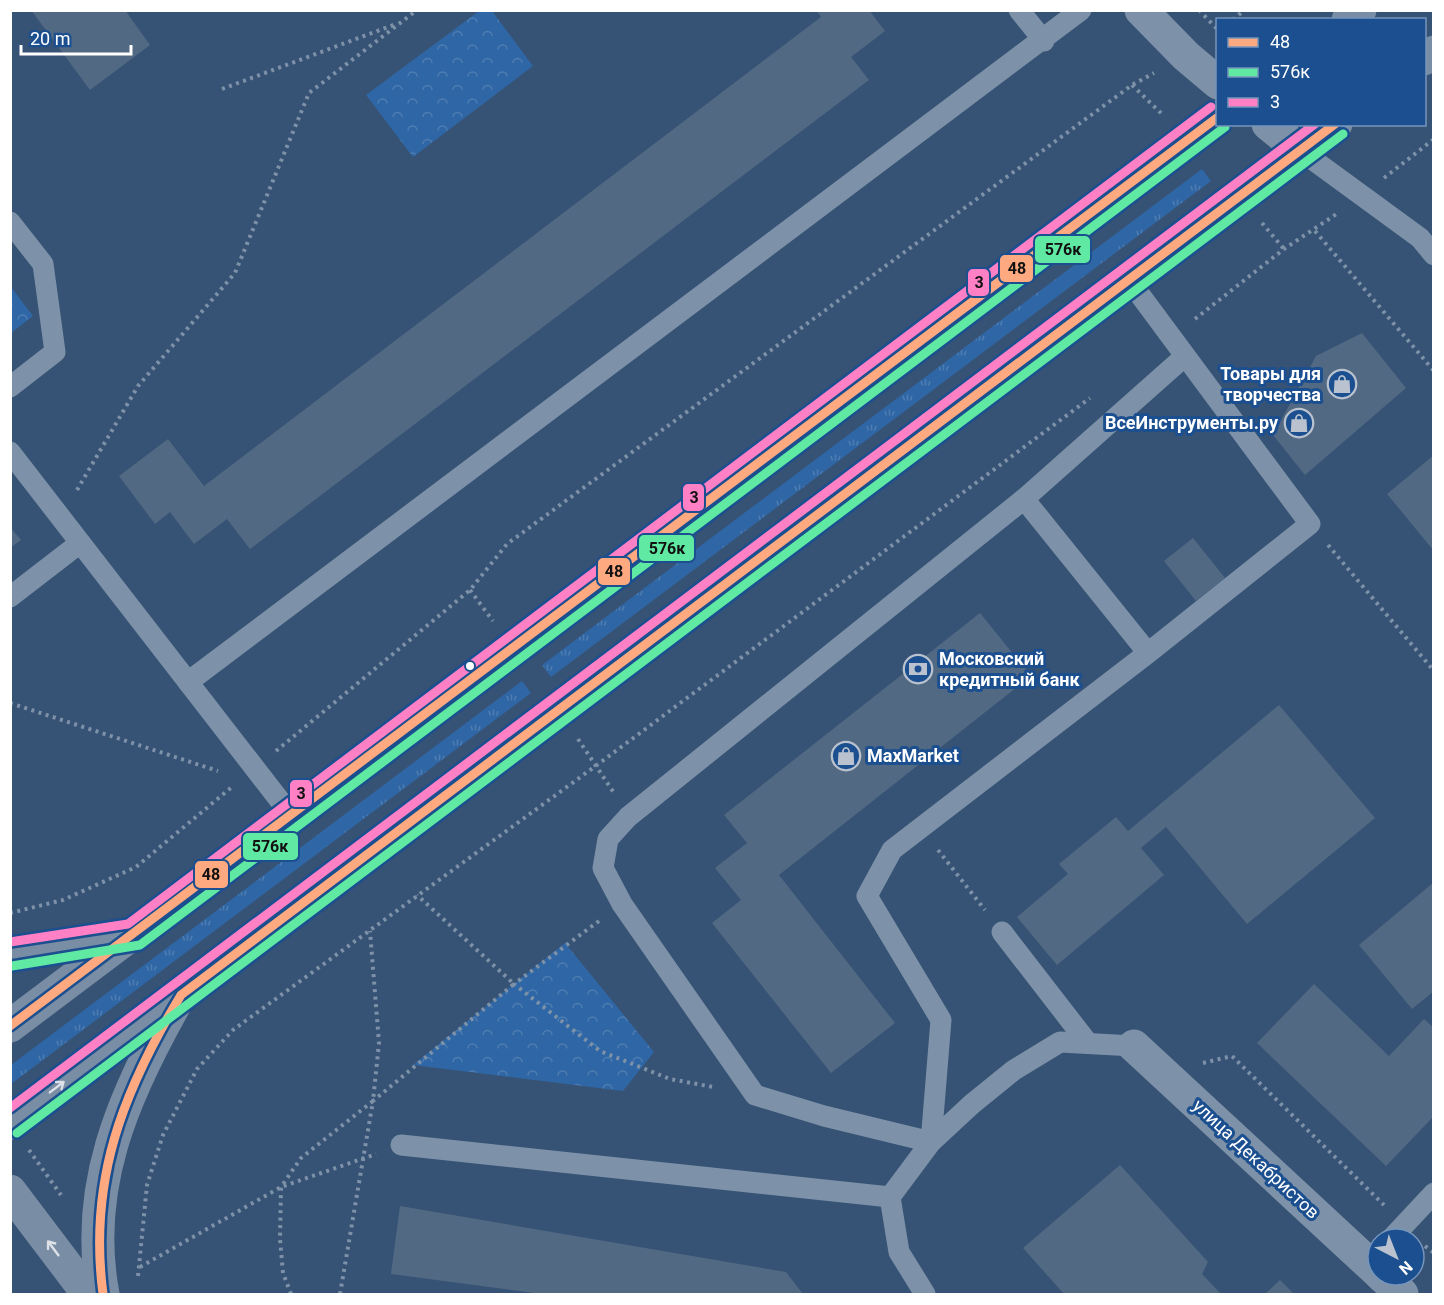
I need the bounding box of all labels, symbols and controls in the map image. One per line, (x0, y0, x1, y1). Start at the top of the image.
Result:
scale bar (21, 18, 130, 56)
legend (1216, 18, 1426, 126)
text: 20 m (30, 28, 70, 49)
text: 48 (1270, 31, 1290, 52)
text: 576к (1270, 61, 1310, 82)
text: 3 (1270, 91, 1280, 112)
line badge: 576к (1034, 235, 1091, 264)
text: 576к (1045, 240, 1082, 259)
line badge: 48 (999, 254, 1034, 283)
text: 48 (1008, 259, 1026, 278)
line badge: 3 (967, 268, 990, 297)
text: 3 (974, 273, 984, 292)
place label: Товары для творчества (1220, 363, 1321, 405)
shop icon: Товары для творчества (1326, 368, 1358, 400)
shop icon: ВсеИнструменты.ру (1283, 407, 1315, 439)
place label: ВсеИнструменты.ру (1105, 412, 1279, 433)
line badge: 3 (682, 483, 705, 512)
text: 3 (689, 488, 699, 507)
line badge: 576к (638, 534, 695, 562)
text: 576к (649, 539, 686, 558)
line badge: 48 (597, 557, 631, 586)
text: 48 (605, 562, 623, 581)
place label: Московский кредитный банк (939, 648, 1080, 690)
bank icon: Московский кредитный банк (902, 653, 934, 685)
unlabelled marker (464, 660, 476, 672)
shop icon: MaxMarket (830, 740, 862, 772)
place label: MaxMarket (867, 745, 959, 766)
line badge: 3 (289, 779, 313, 808)
text: 3 (296, 784, 306, 803)
line badge: 576к (242, 832, 299, 861)
text: 576к (252, 837, 289, 856)
line badge: 48 (194, 860, 229, 889)
text: 48 (202, 865, 220, 884)
one-way arrow (49, 1081, 65, 1094)
street label: улица Декабристов (1189, 1095, 1324, 1223)
north arrow (1366, 1227, 1426, 1287)
one-way arrow (47, 1240, 60, 1256)
text: N (1395, 1257, 1416, 1279)

